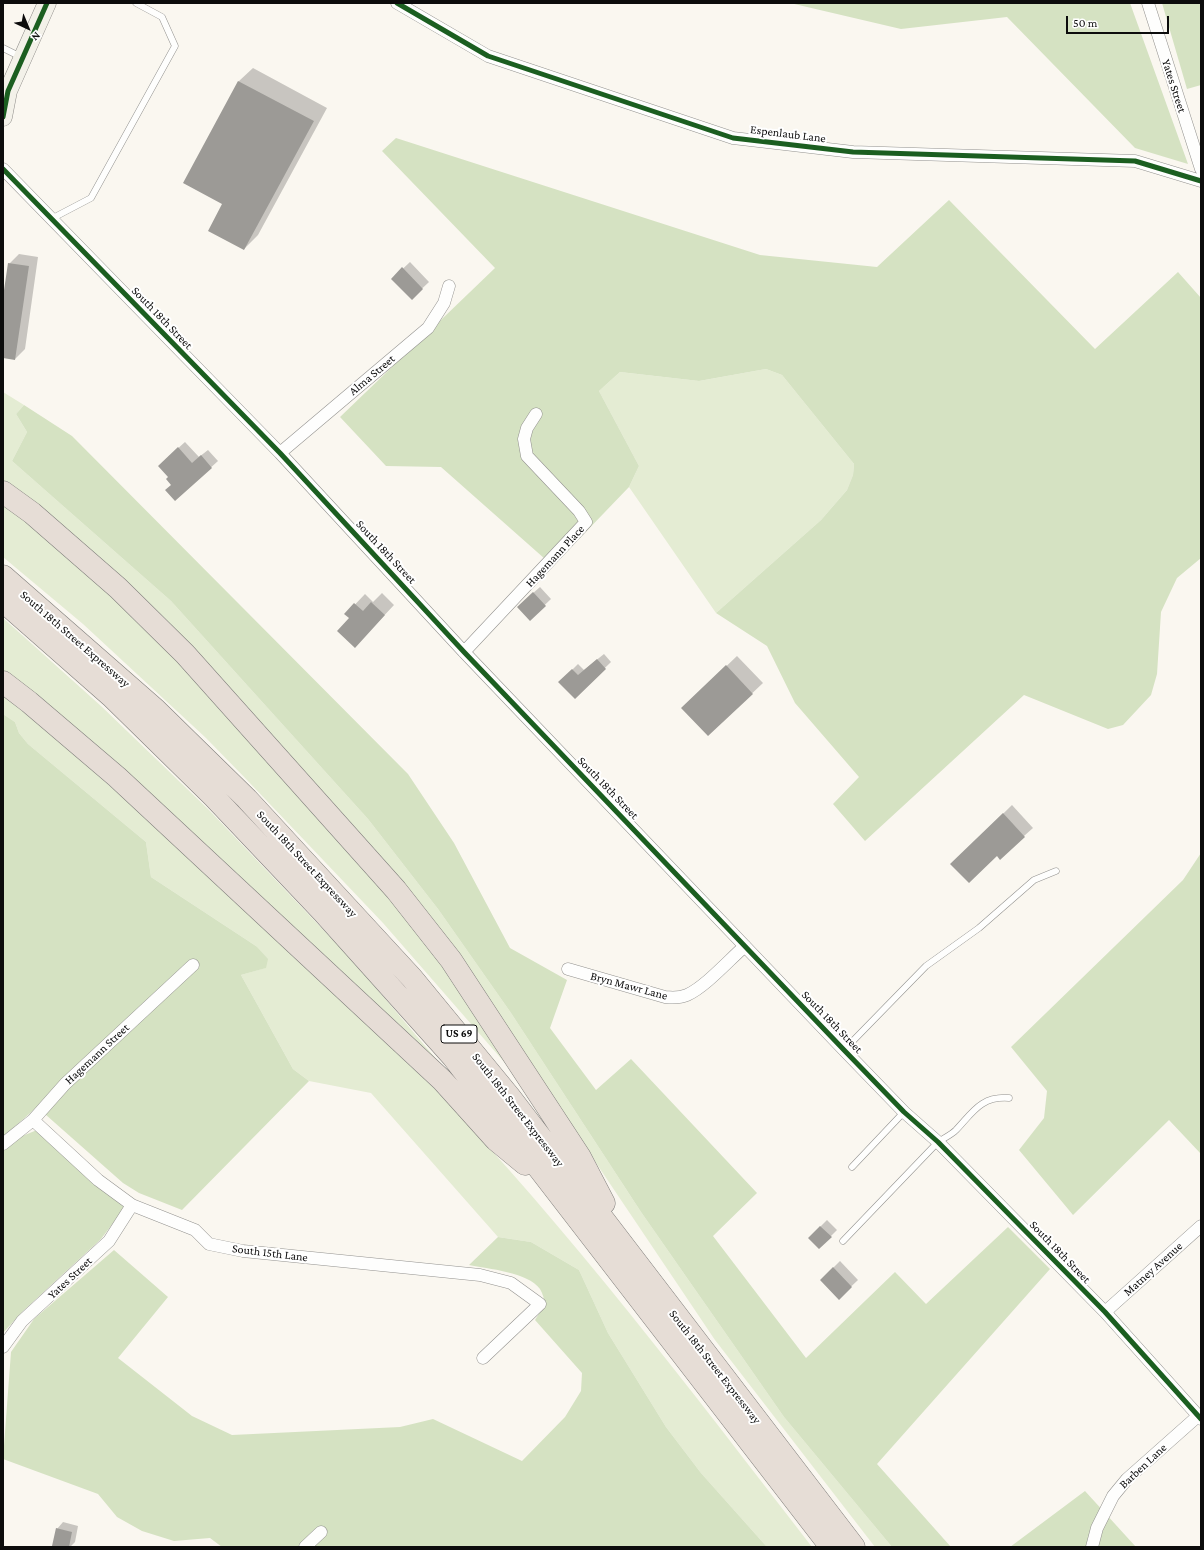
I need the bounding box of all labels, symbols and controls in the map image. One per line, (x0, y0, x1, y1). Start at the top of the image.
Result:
north arrow (8, 8, 48, 48)
scale bar (1068, 8, 1171, 34)
text: 50 m (1073, 16, 1097, 30)
text: N (29, 30, 43, 44)
street label: Yates Street (1159, 57, 1189, 115)
street label: Espenlaub Lane (749, 122, 827, 146)
street label: South 18th Street (128, 284, 196, 352)
street label: Alma Street (346, 352, 398, 398)
street label: South 18th Street (353, 517, 419, 587)
street label: Hagemann Place (523, 522, 587, 590)
street label: South 18th Street Expressway (17, 587, 133, 691)
street label: South 18th Street (574, 754, 642, 822)
street label: South 18th Street Expressway (254, 808, 360, 920)
street label: Bryn Mawr Lane (589, 969, 669, 1003)
street label: South 18th Street (798, 988, 866, 1056)
street label: Hagemann Street (62, 1020, 132, 1088)
road number: US 69 (441, 1025, 477, 1043)
street label: South 18th Street Expressway (469, 1050, 567, 1170)
street label: South 18th Street (1026, 1218, 1094, 1286)
street label: Matney Avenue (1121, 1239, 1185, 1299)
street label: South 15th Lane (231, 1241, 309, 1265)
street label: Yates Street (45, 1254, 95, 1302)
street label: South 18th Street Expressway (666, 1307, 764, 1427)
street label: Barben Lane (1116, 1440, 1170, 1492)

